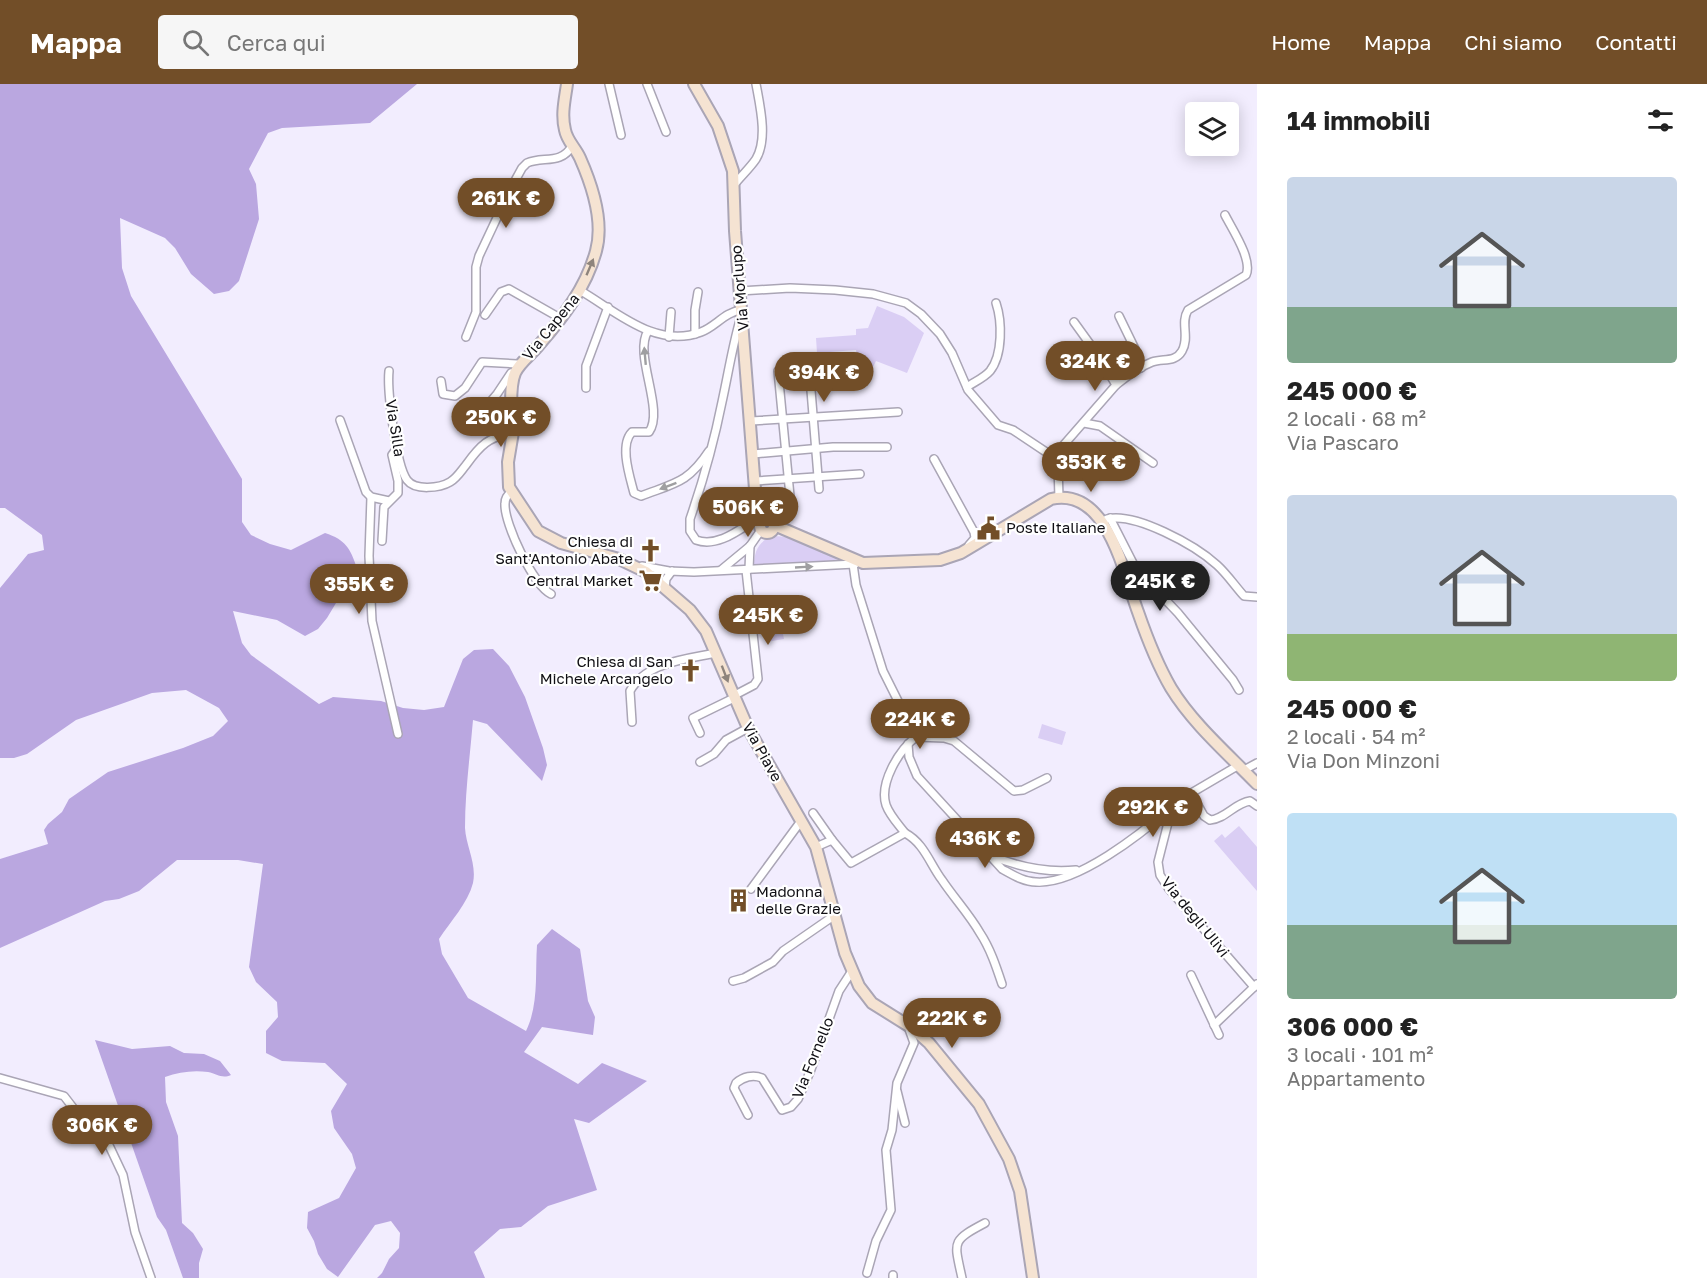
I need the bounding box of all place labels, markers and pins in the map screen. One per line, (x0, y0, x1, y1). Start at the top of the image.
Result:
pin: 261K € (457, 178, 555, 229)
pin: 324K € (1046, 341, 1144, 392)
pin: 394K € (775, 352, 873, 403)
pin: 250K € (452, 397, 550, 448)
pin: 353K € (1042, 442, 1140, 493)
pin: 506K € (699, 487, 797, 538)
public building icon: Poste Italiane (975, 515, 1001, 541)
place label: Poste Italiane (1006, 518, 1106, 536)
place label: Chiesa di Sant'Antonio Abate (495, 532, 633, 567)
church icon: Chiesa di Sant'Antonio Abate (638, 538, 664, 564)
pin: 245K € (1111, 561, 1209, 612)
pin: 355K € (310, 564, 408, 615)
supermarket icon: Central Market (638, 568, 664, 594)
place label: Central Market (526, 571, 633, 589)
pin: 245K € (719, 595, 817, 646)
place label: Chiesa di San Michele Arcangelo (540, 652, 673, 687)
church icon: Chiesa di San Michele Arcangelo (678, 658, 704, 684)
pin: 224K € (871, 699, 969, 750)
pin: 292K € (1104, 787, 1202, 838)
pin: 436K € (936, 818, 1034, 869)
place label: Madonna delle Grazie (756, 882, 841, 917)
building icon: Madonna delle Grazie (725, 888, 751, 914)
pin: 222K € (903, 998, 1001, 1049)
pin: 306K € (53, 1105, 151, 1156)

